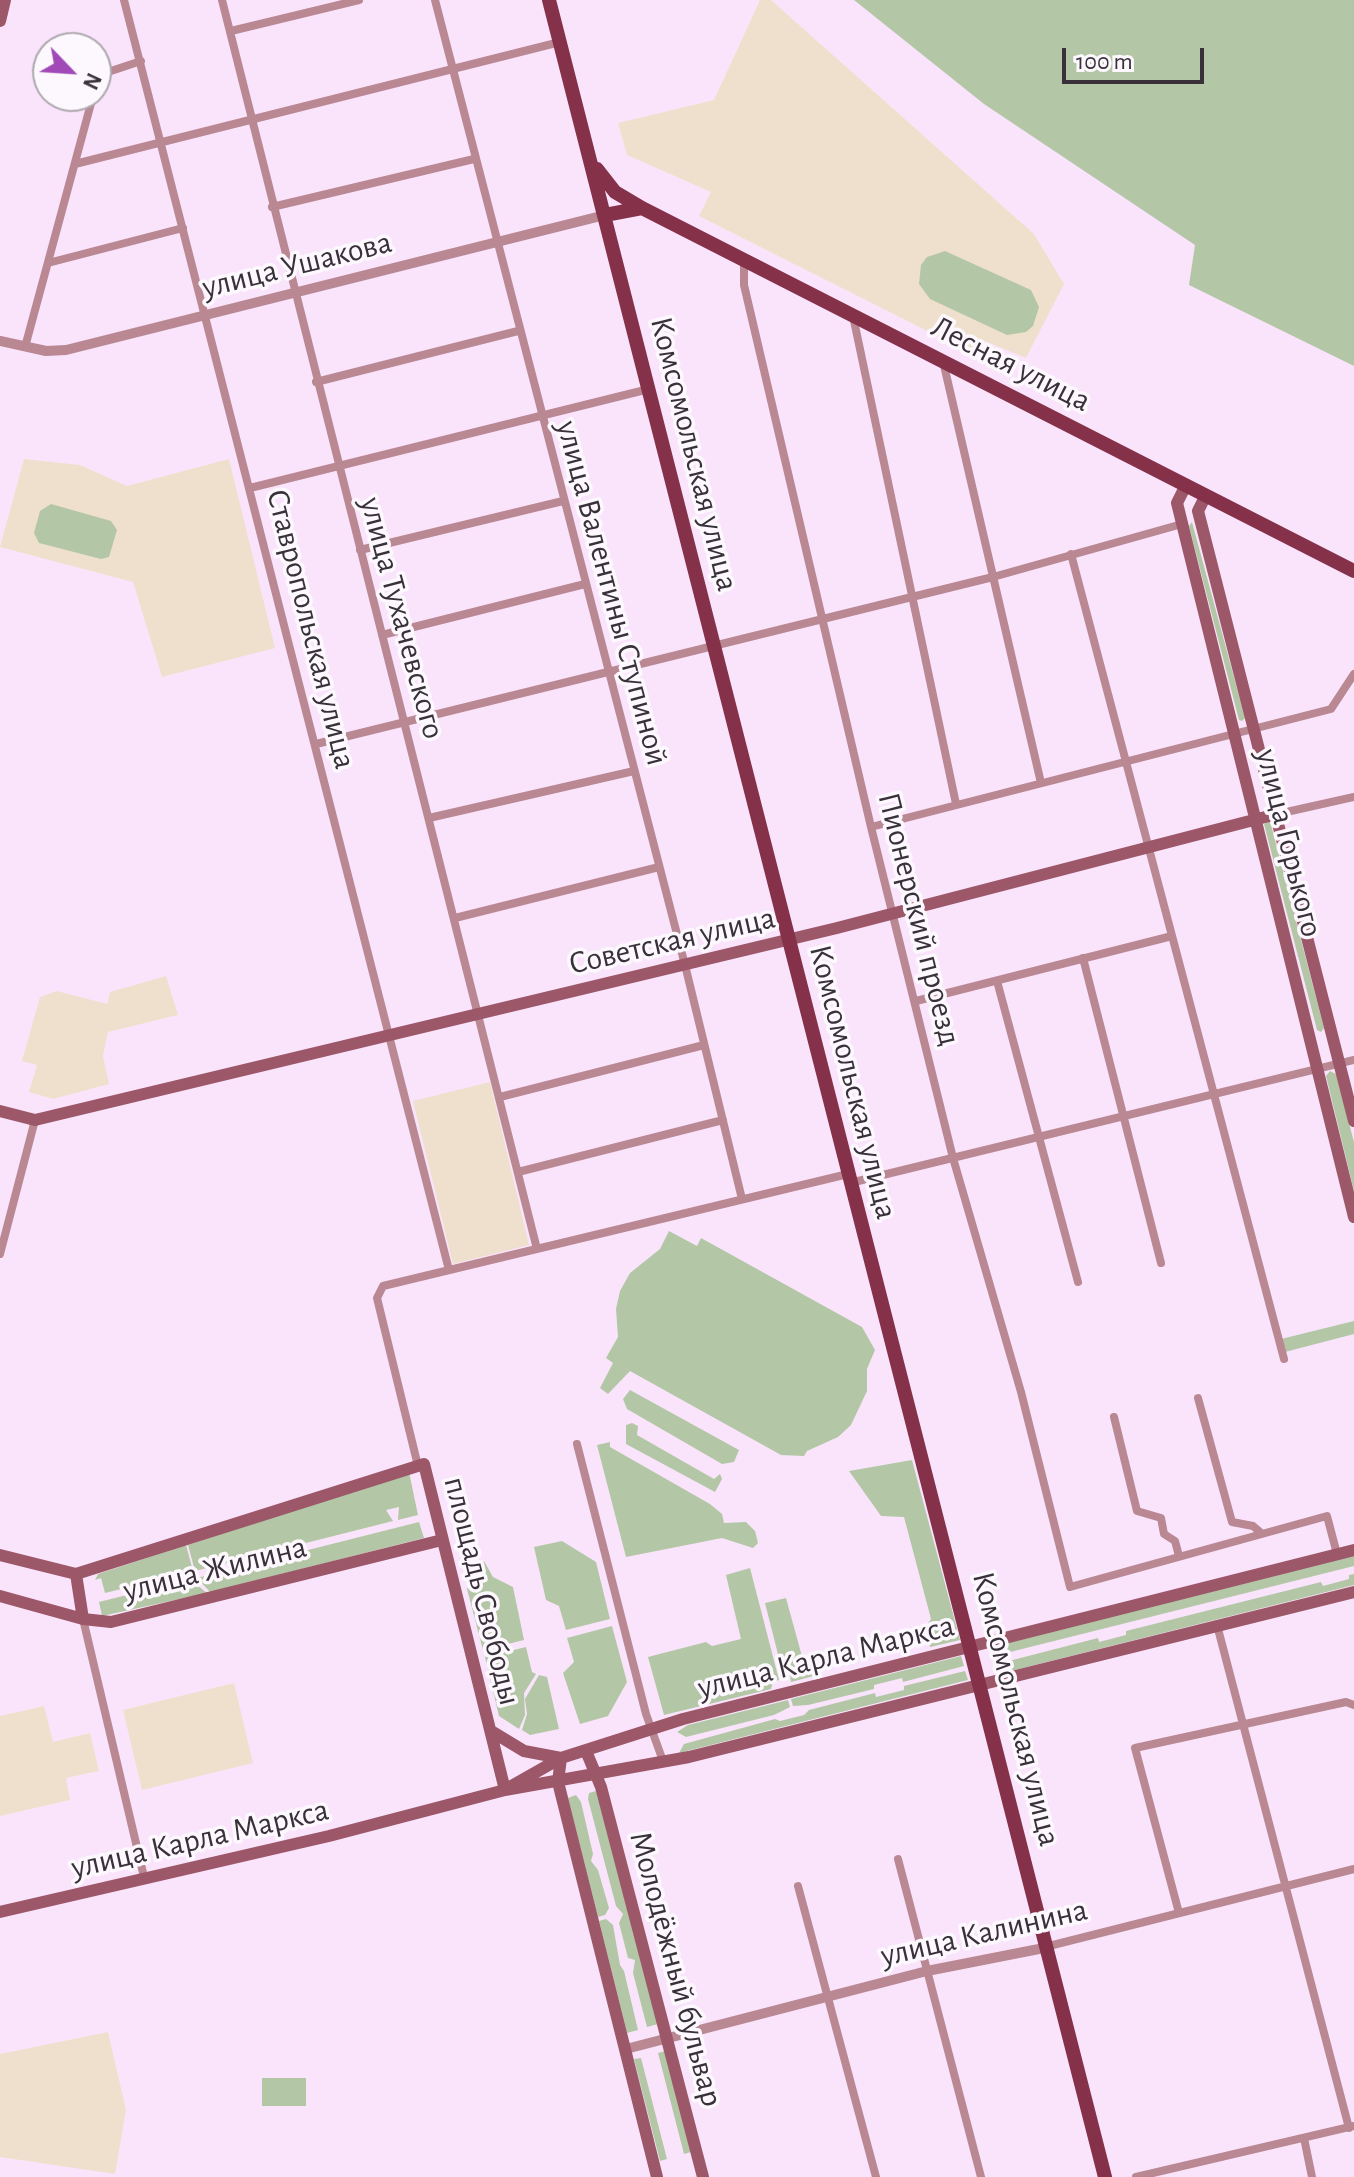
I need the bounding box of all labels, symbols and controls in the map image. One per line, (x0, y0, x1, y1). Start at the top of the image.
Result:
north arrow (32, 32, 112, 112)
scale bar (1066, 32, 1208, 82)
text: 100 m (1076, 50, 1133, 74)
text: N (79, 70, 105, 93)
street label: улица Ушакова (198, 223, 396, 307)
street label: Лесная улица (925, 308, 1097, 420)
street label: Комсомольская улица (641, 313, 747, 595)
street label: улица Валентины Ступиной (547, 416, 677, 770)
street label: Ставропольская улица (258, 485, 364, 773)
street label: улица Тухачевского (351, 493, 453, 743)
street label: улица Горького (1247, 745, 1331, 941)
street label: Пионерский проезд (869, 789, 969, 1049)
street label: Советская улица (565, 899, 779, 983)
street label: Комсомольская улица (800, 941, 906, 1223)
street label: площадь Свободы (435, 1473, 529, 1709)
street label: улица Жилина (119, 1528, 311, 1610)
street label: Комсомольская улица (963, 1568, 1069, 1850)
street label: улица Карла Маркса (694, 1607, 958, 1707)
street label: улица Карла Маркса (68, 1791, 332, 1887)
street label: Молодёжный бульвар (621, 1827, 731, 2111)
street label: улица Калинина (877, 1891, 1091, 1975)

